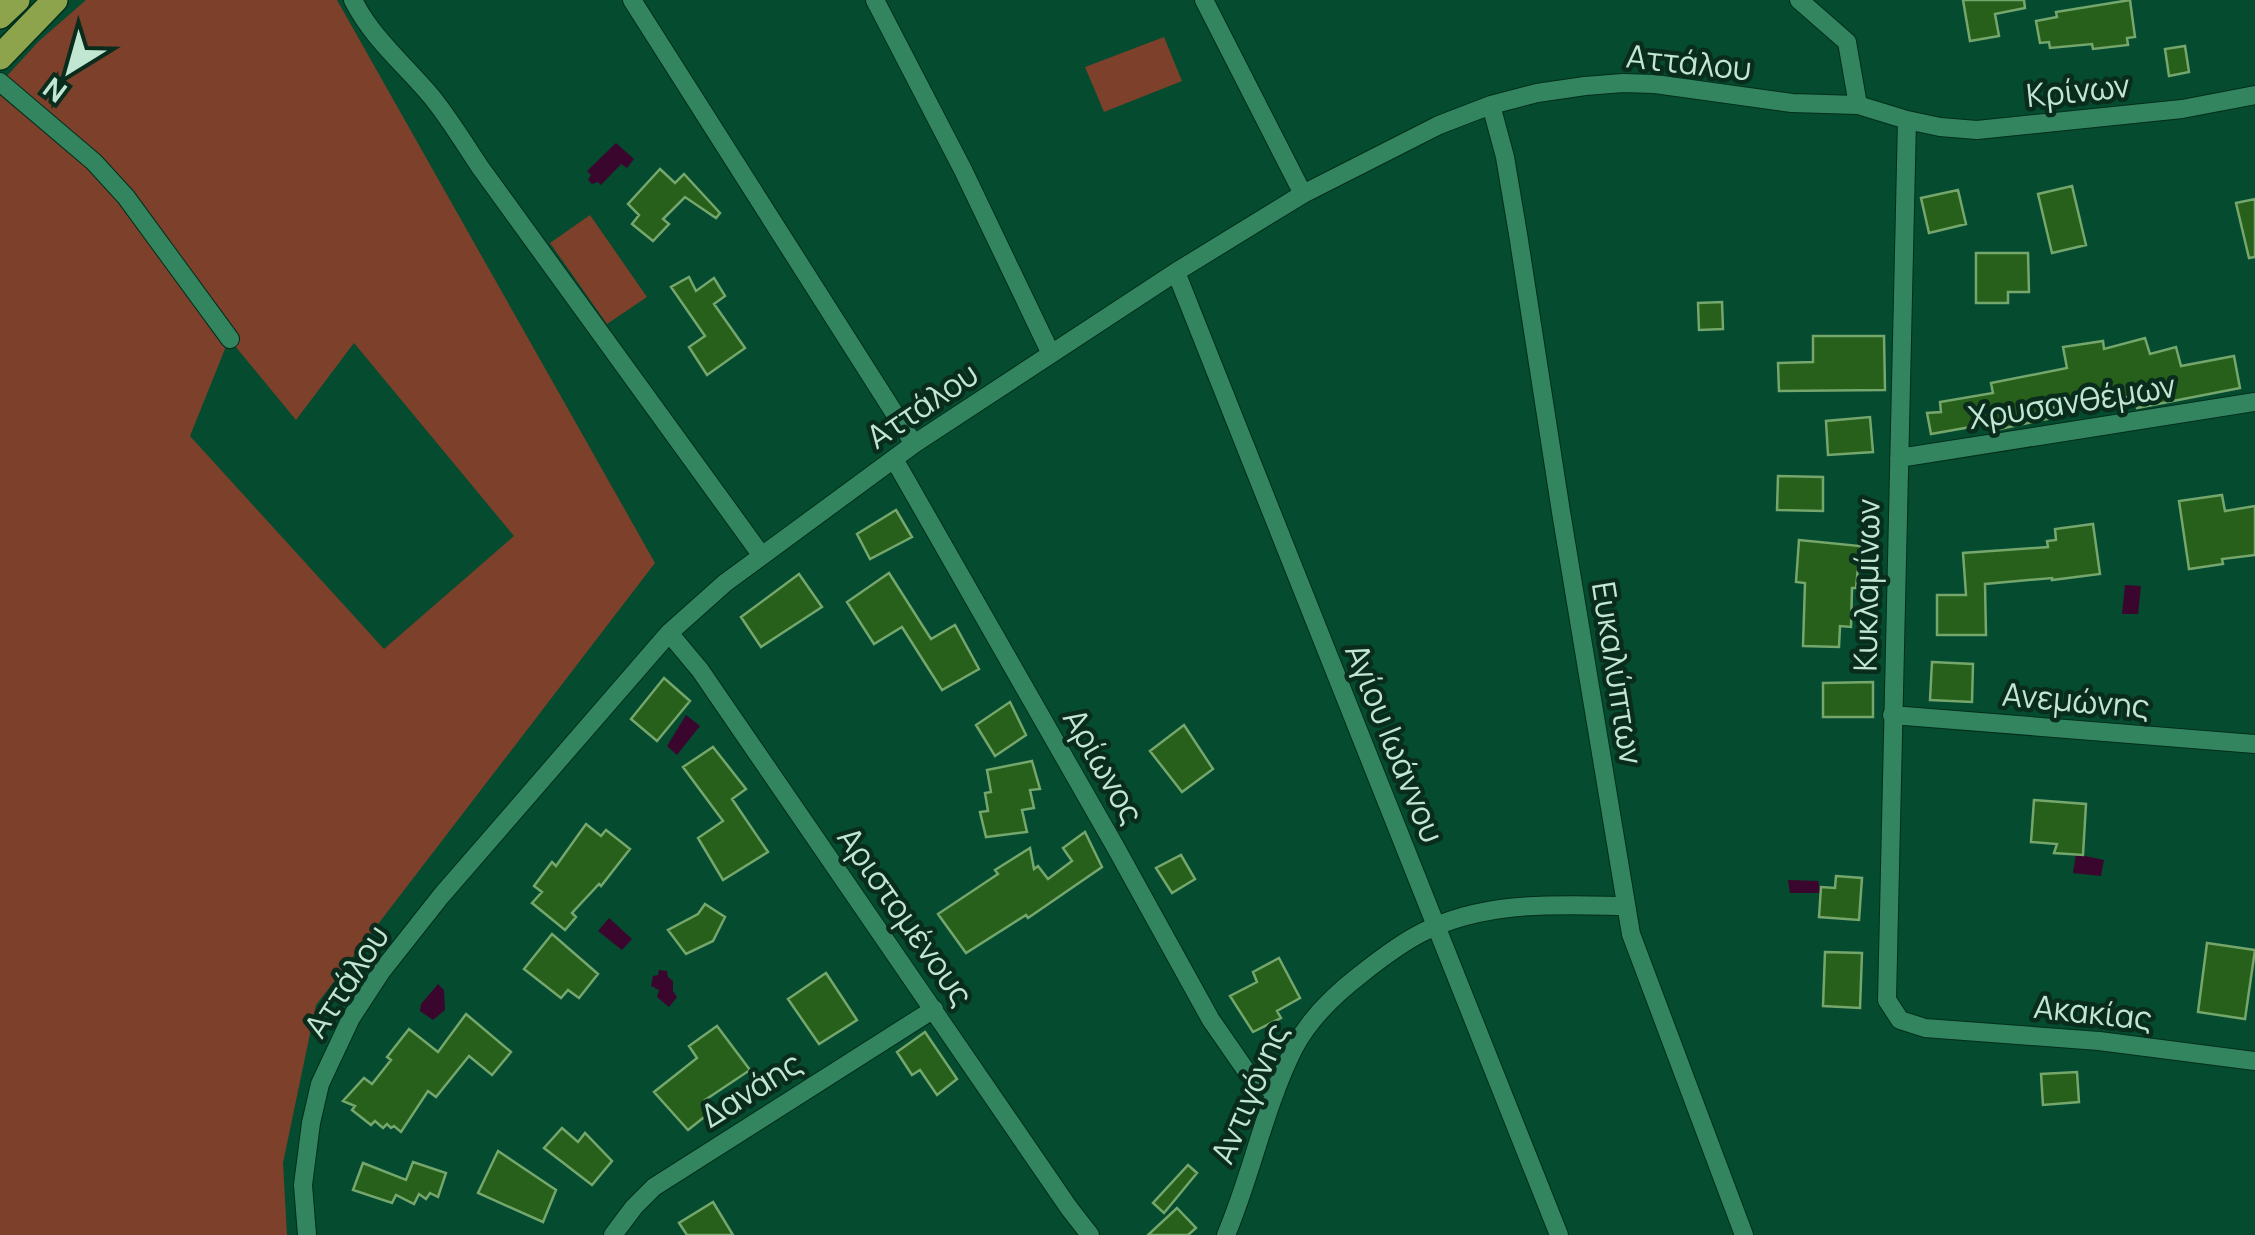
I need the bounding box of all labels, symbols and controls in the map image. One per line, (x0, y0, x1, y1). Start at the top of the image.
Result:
north arrow (20, 20, 120, 120)
street label: Αττάλου (1624, 34, 1754, 90)
street label: Κρίνων (2024, 63, 2132, 117)
text: N (35, 70, 74, 112)
street label: Αττάλου (858, 352, 986, 458)
street label: Χρυσανθέμων (1965, 363, 2179, 439)
street label: Κυκλαμίνων (1842, 498, 1890, 672)
street label: Ευκαλύπτων (1582, 578, 1654, 768)
street label: Αγίου Ιωάννου (1335, 637, 1455, 849)
street label: Ανεμώνης (2000, 672, 2152, 728)
street label: Αρίωνος (1053, 700, 1155, 832)
street label: Αριστομένους (828, 818, 984, 1014)
street label: Αττάλου (293, 916, 399, 1046)
street label: Ακακίας (2032, 984, 2154, 1040)
street label: Αντιγόνης (1200, 1016, 1298, 1170)
street label: Δανάης (692, 1041, 810, 1137)

